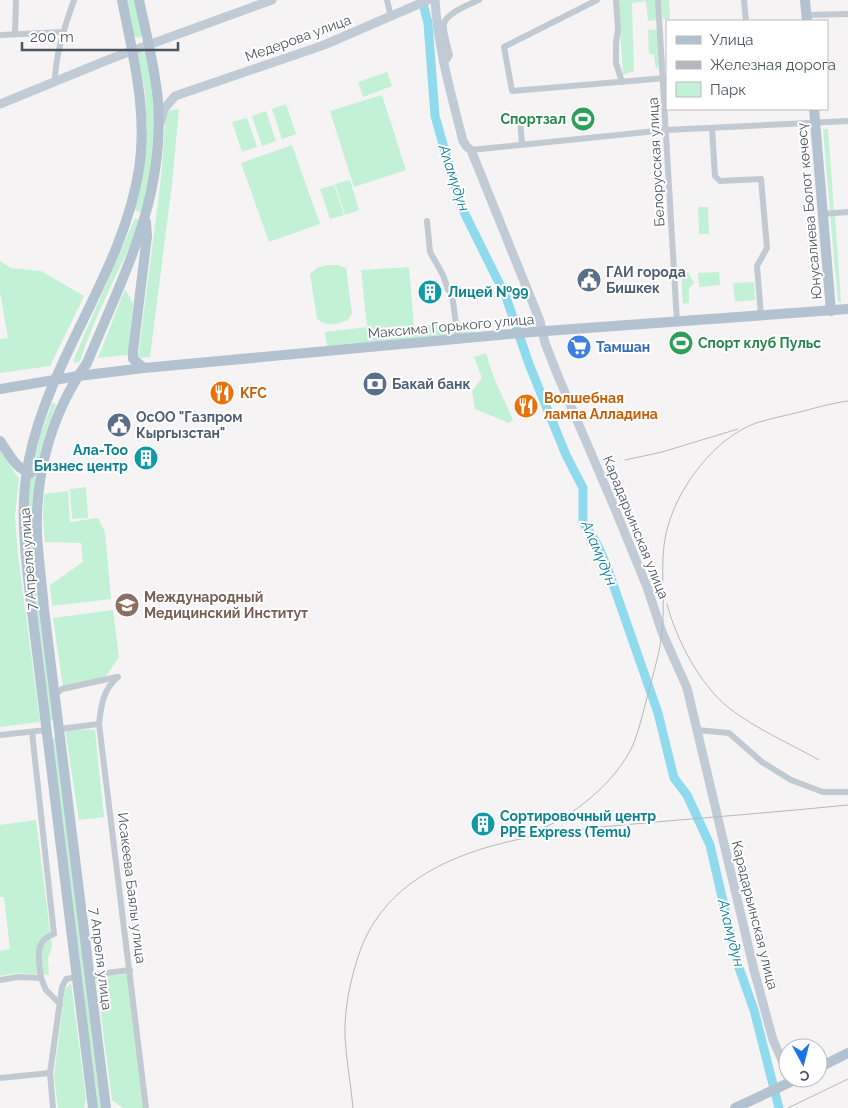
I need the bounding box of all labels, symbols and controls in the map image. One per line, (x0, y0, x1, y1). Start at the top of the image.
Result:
street label: Медерова улица (243, 11, 353, 65)
scale bar (22, 20, 179, 52)
legend (666, 20, 828, 110)
text: 200 m (30, 28, 74, 46)
text: Улица (710, 31, 754, 49)
text: Железная дорога (710, 56, 836, 74)
text: Парк (710, 81, 746, 99)
street label: Белорусская улица (645, 97, 667, 227)
sports icon: Спортзал (570, 106, 596, 132)
place label: Спортзал (500, 111, 566, 127)
street label: Юнусалиева Болот көчөсү (793, 121, 825, 300)
water label: Аламүдүн (434, 141, 473, 214)
place label: ГАИ города Бишкек (606, 264, 686, 296)
public building icon: ГАИ города Бишкек (576, 267, 602, 293)
building icon: Лицей №99 (417, 279, 443, 305)
place label: Лицей №99 (448, 284, 529, 300)
street label: Максима Горького улица (367, 311, 535, 341)
sports icon: Спорт клуб Пульс (668, 330, 694, 356)
supermarket icon: Тамшан (566, 334, 592, 360)
place label: Спорт клуб Пульс (698, 335, 821, 351)
place label: Тамшан (596, 339, 650, 355)
bank icon: Бакай банк (362, 371, 388, 397)
place label: Бакай банк (392, 376, 470, 392)
restaurant icon: KFC (209, 380, 235, 406)
place label: KFC (240, 385, 267, 401)
place label: Волшебная лампа Алладина (544, 390, 658, 422)
restaurant icon: Волшебная лампа Алладина (513, 393, 539, 419)
place label: ОсОО "Газпром Кыргызстан" (136, 409, 243, 441)
public building icon: ОсОО "Газпром Кыргызстан" (106, 412, 132, 438)
place label: Ала-Тоо Бизнес центр (34, 442, 129, 474)
building icon: Ала-Тоо Бизнес центр (133, 445, 159, 471)
street label: Карадарьинская улица (600, 453, 672, 601)
street label: 7 Апреля улица (16, 507, 40, 611)
water label: Аламүдүн (577, 517, 621, 589)
place label: Международный Медицинский Институт (144, 589, 308, 621)
school or university icon: Международный Медицинский Институт (114, 592, 140, 618)
place label: Сортировочный центр PPE Express (Temu) (500, 808, 656, 840)
street label: Исакеева Баялы улица (115, 811, 149, 965)
building icon: Сортировочный центр PPE Express (Temu) (470, 811, 496, 837)
street label: Карадарьинская улица (729, 839, 781, 991)
water label: Аламүдүн (714, 896, 748, 969)
street label: 7 Апреля улица (87, 907, 115, 1011)
north arrow (778, 1038, 828, 1088)
text: С (798, 1067, 810, 1084)

